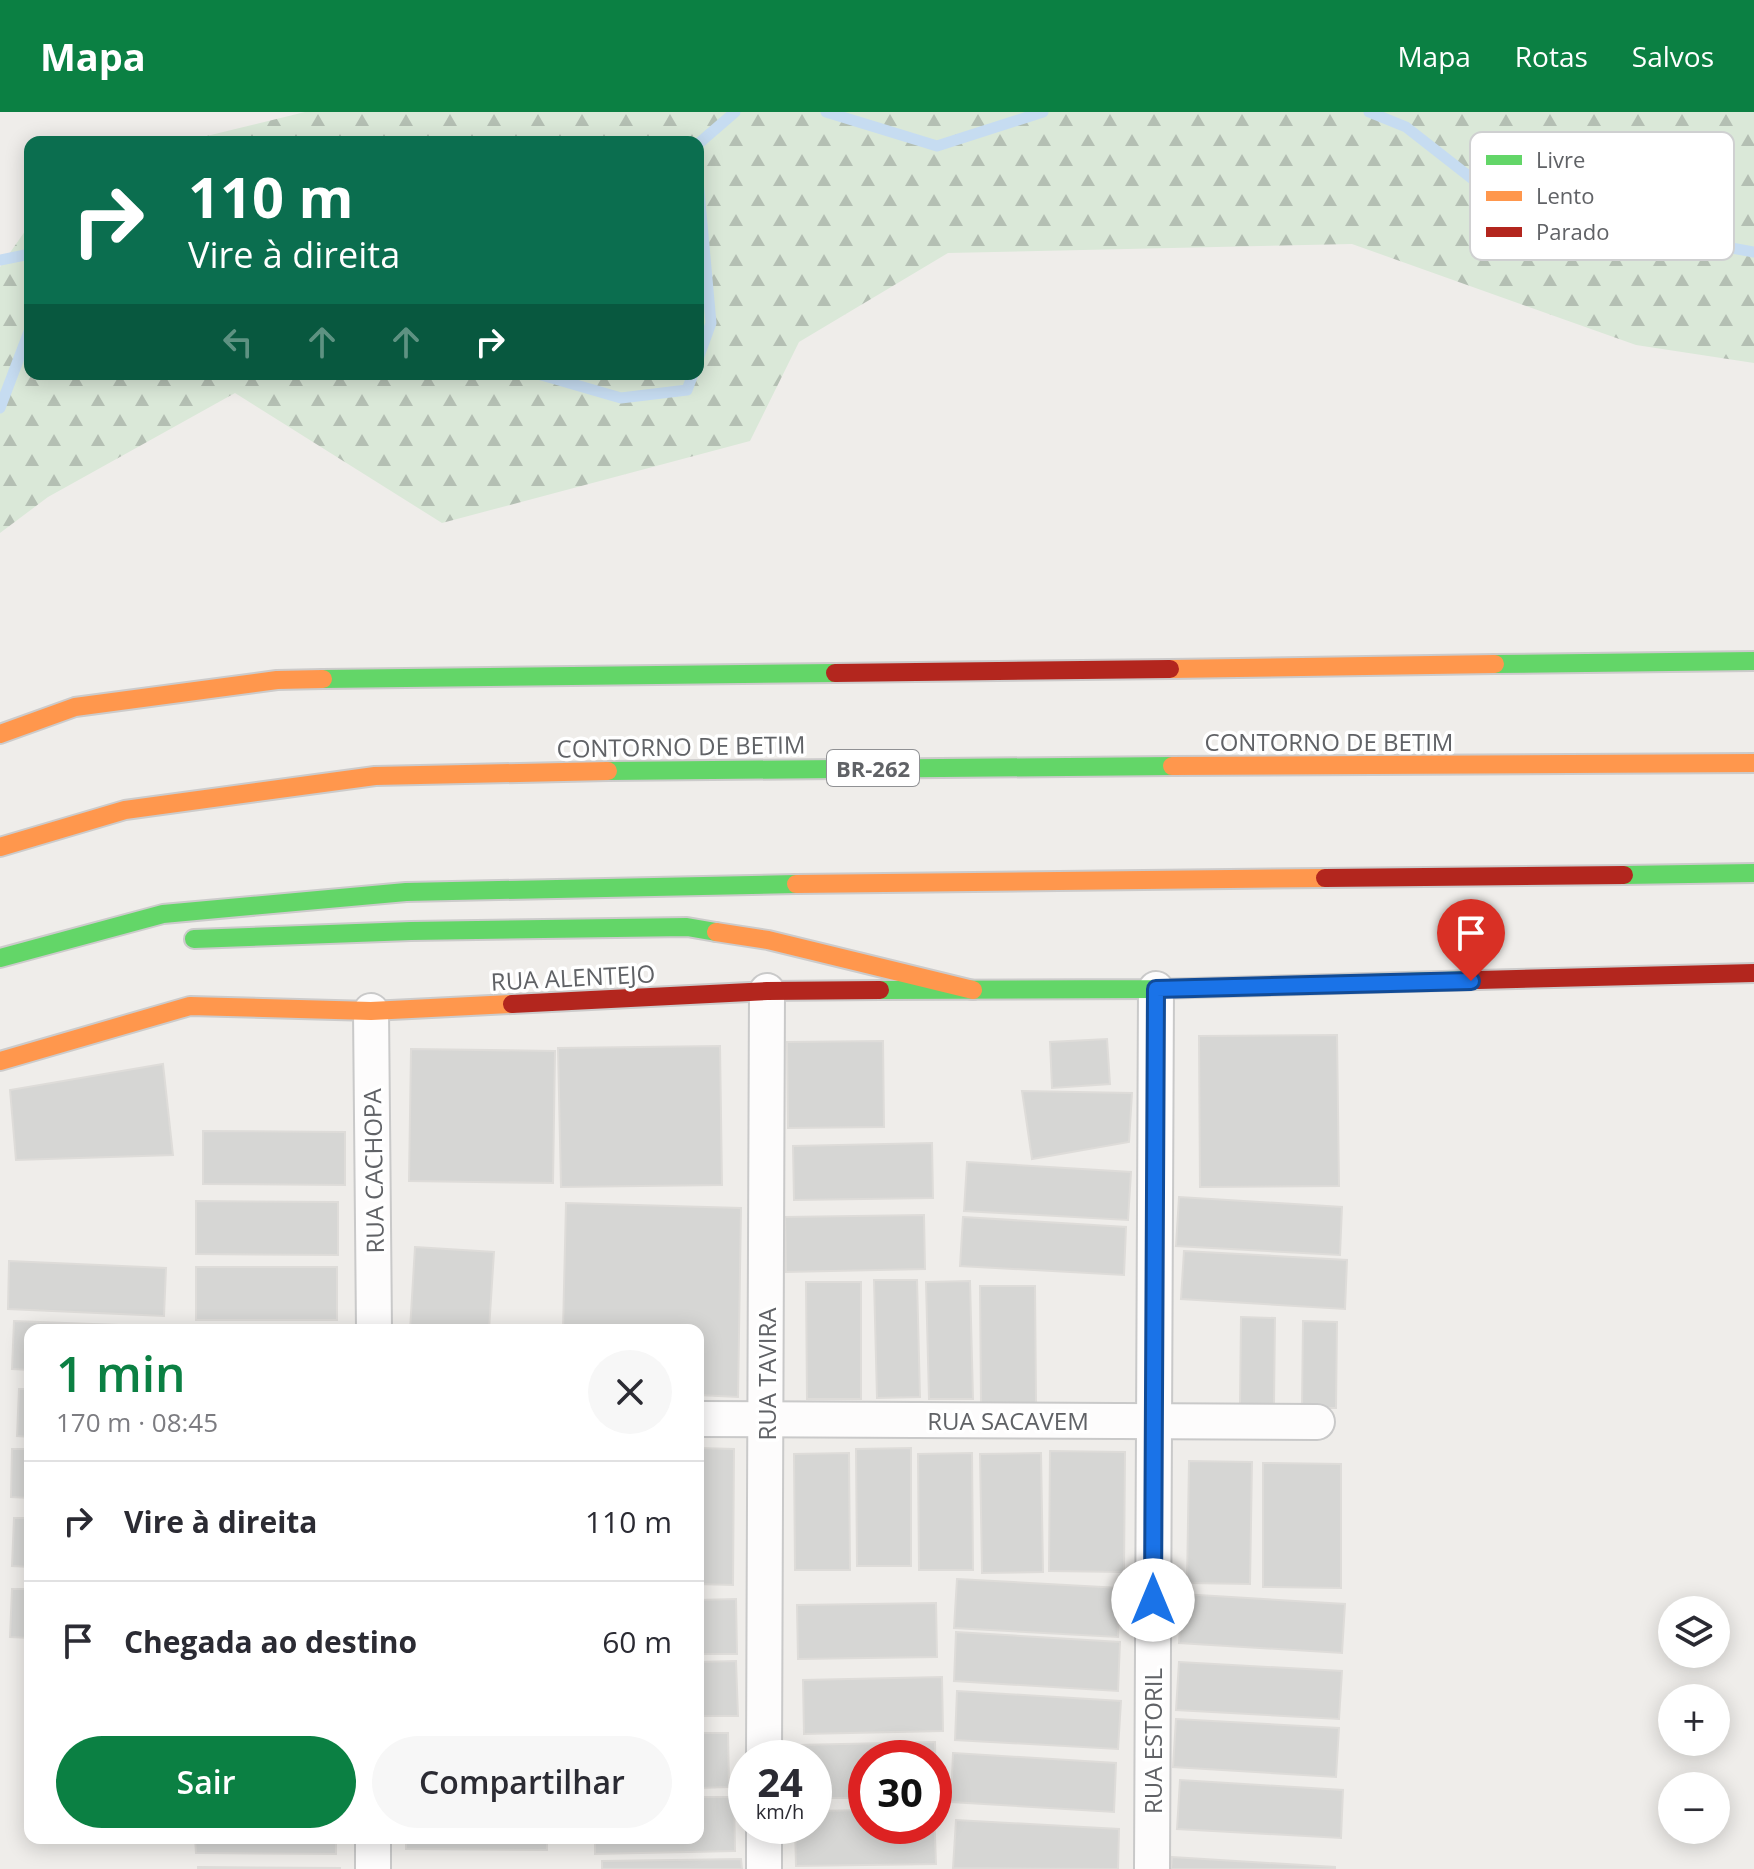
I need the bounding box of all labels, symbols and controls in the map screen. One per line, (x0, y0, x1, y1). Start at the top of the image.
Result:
text: Mapa (40, 30, 146, 82)
text: Mapa (1397, 37, 1471, 75)
text: Rotas (1515, 37, 1588, 75)
text: Salvos (1632, 37, 1714, 75)
legend (1470, 132, 1734, 260)
text: Livre (1536, 144, 1585, 174)
text: 110 m (188, 158, 354, 234)
icon: right (56, 168, 160, 272)
text: Lento (1536, 180, 1594, 210)
text: Parado (1536, 216, 1609, 246)
text: Vire à direita (188, 230, 400, 279)
icon: left (216, 320, 260, 364)
icon: ahead (300, 320, 344, 364)
icon: ahead (384, 320, 428, 364)
icon: right (468, 320, 512, 364)
street label: CONTORNO DE BETIM (1205, 725, 1453, 758)
street label: CONTORNO DE BETIM (556, 727, 806, 765)
road number: BR-262 (827, 750, 919, 786)
pin (1437, 899, 1505, 981)
icon: arrive (1449, 911, 1493, 955)
street label: RUA ALENTEJO (490, 956, 656, 998)
street label: RUA CACHOPA (355, 1087, 391, 1254)
street label: RUA TAVIRA (750, 1307, 783, 1441)
text: 1 min (56, 1341, 186, 1406)
button: close (588, 1350, 672, 1434)
text: 170 m · 08:45 (56, 1404, 218, 1440)
street label: RUA SACAVEM (927, 1404, 1089, 1437)
icon: right (56, 1499, 100, 1543)
text: Vire à direita (124, 1501, 318, 1542)
text: 110 m (585, 1501, 672, 1542)
position arrow (1111, 1558, 1195, 1642)
map controls (1658, 1596, 1730, 1844)
button: layers (1658, 1596, 1730, 1668)
icon: arrive (56, 1619, 100, 1663)
text: Chegada ao destino (124, 1621, 417, 1662)
text: 60 m (602, 1621, 672, 1662)
street label: RUA ESTORIL (1136, 1668, 1169, 1814)
button: + (1658, 1684, 1730, 1756)
button: Sair (56, 1736, 356, 1828)
button: Compartilhar (372, 1736, 672, 1828)
speed limit sign: 30 (848, 1740, 952, 1844)
text: 24 (757, 1754, 803, 1809)
button: − (1658, 1772, 1730, 1844)
text: km/h (756, 1798, 804, 1825)

